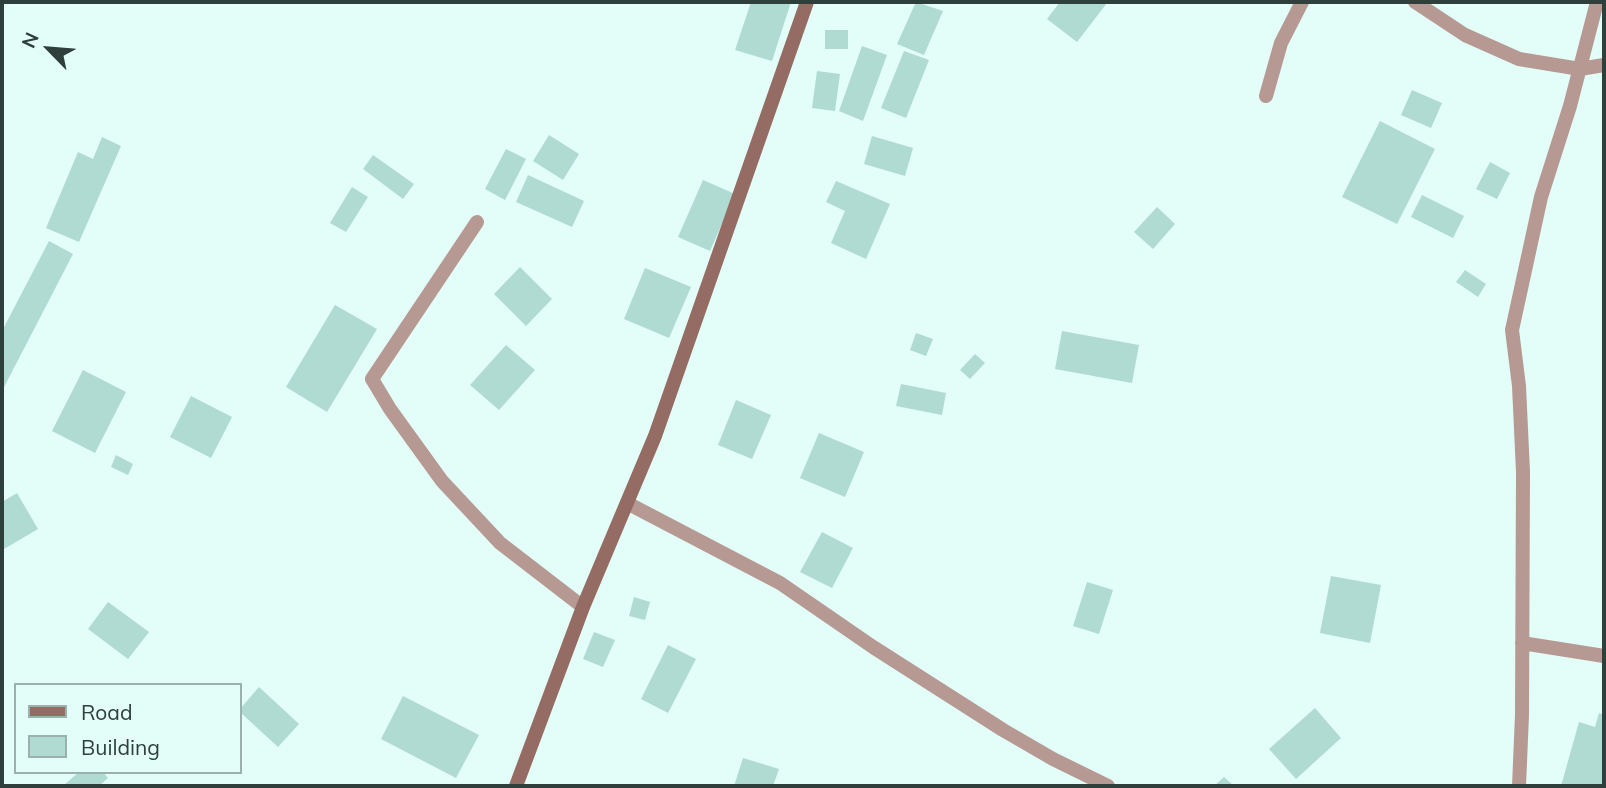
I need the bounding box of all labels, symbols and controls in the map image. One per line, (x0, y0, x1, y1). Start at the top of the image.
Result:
north arrow (14, 14, 84, 84)
text: N (16, 29, 44, 52)
legend (14, 683, 242, 774)
text: Road (81, 699, 132, 725)
text: Building (81, 734, 160, 760)

